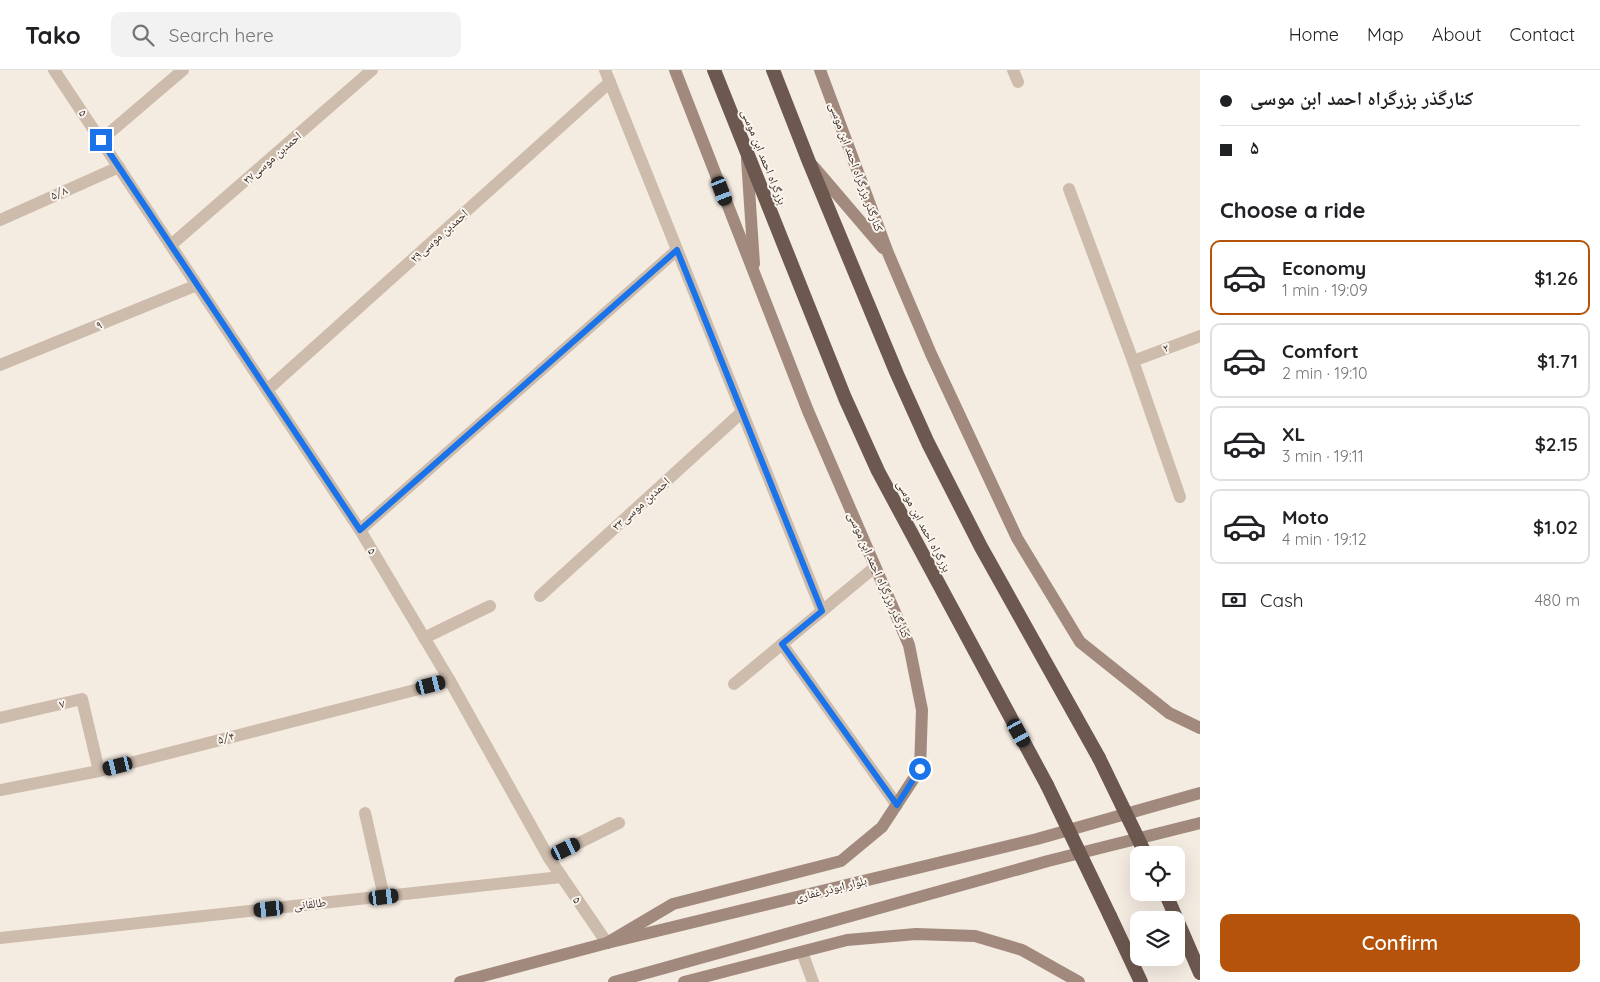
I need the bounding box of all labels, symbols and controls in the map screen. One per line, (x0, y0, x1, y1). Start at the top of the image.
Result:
search box (111, 12, 461, 57)
text: Tako (25, 20, 81, 50)
icon: search (129, 21, 157, 49)
text: Search here (169, 23, 274, 47)
text: Home (1289, 23, 1339, 46)
text: Map (1367, 23, 1404, 46)
text: About (1432, 23, 1482, 46)
text: Contact (1510, 23, 1575, 46)
text: کنارگذر بزرگراه احمد ابن موسی (1250, 86, 1473, 110)
street label: کنارگذر بزرگراه احمد ابن موسی (826, 100, 887, 234)
street label: ۵ (76, 106, 91, 119)
street label: بزرگراه احمد ابن موسی (738, 107, 790, 207)
street label: ۲۷احمدبن موسی (239, 128, 304, 187)
route end (90, 129, 112, 151)
text: ۵ (1250, 135, 1259, 159)
car (709, 174, 734, 208)
street label: ۵/۸ (48, 182, 70, 203)
text: Choose a ride (1220, 196, 1365, 224)
street label: ۲۹احمدبن موسی (407, 206, 471, 266)
icon: car (1222, 255, 1267, 300)
text: Economy (1282, 256, 1366, 280)
text: $1.26 (1534, 266, 1578, 290)
text: 1 min · 19:09 (1282, 280, 1368, 300)
street label: ۹ (94, 317, 104, 332)
icon: car (1222, 338, 1267, 383)
text: Comfort (1282, 339, 1359, 363)
street label: ۲ (1161, 340, 1171, 355)
text: $1.71 (1537, 349, 1578, 373)
text: 2 min · 19:10 (1282, 363, 1368, 383)
icon: car (1222, 421, 1267, 466)
text: XL (1282, 422, 1305, 446)
text: $2.15 (1535, 432, 1578, 456)
text: 3 min · 19:11 (1282, 446, 1364, 466)
street label: ۳۳احمدبن موسی (609, 474, 673, 534)
street label: بزرگراه احمد ابن موسی (894, 477, 955, 574)
icon: car (1222, 504, 1267, 549)
text: Moto (1282, 505, 1329, 529)
street label: کنارگذر بزرگراه احمد ابن موسی (845, 509, 914, 640)
text: $1.02 (1533, 515, 1578, 539)
text: 4 min · 19:12 (1282, 529, 1367, 549)
street label: ۵ (365, 545, 380, 557)
icon: cash (1220, 586, 1248, 614)
text: Cash (1260, 588, 1304, 612)
text: 480 m (1534, 590, 1580, 610)
car (414, 674, 447, 696)
street label: ۷ (58, 695, 67, 711)
car (1005, 716, 1032, 750)
street label: ۵/۴ (216, 728, 236, 747)
car (101, 755, 134, 777)
route start (909, 758, 931, 780)
car (549, 836, 582, 862)
map controls (1130, 846, 1185, 966)
button: locate (1130, 846, 1185, 901)
street label: بلوار ابوذر غفاری (794, 872, 868, 905)
car (368, 888, 399, 906)
street label: ۵ (570, 893, 585, 906)
street label: طالقانی (293, 894, 327, 913)
car (253, 900, 284, 918)
button: layers (1130, 911, 1185, 966)
button: Confirm (1220, 914, 1580, 972)

